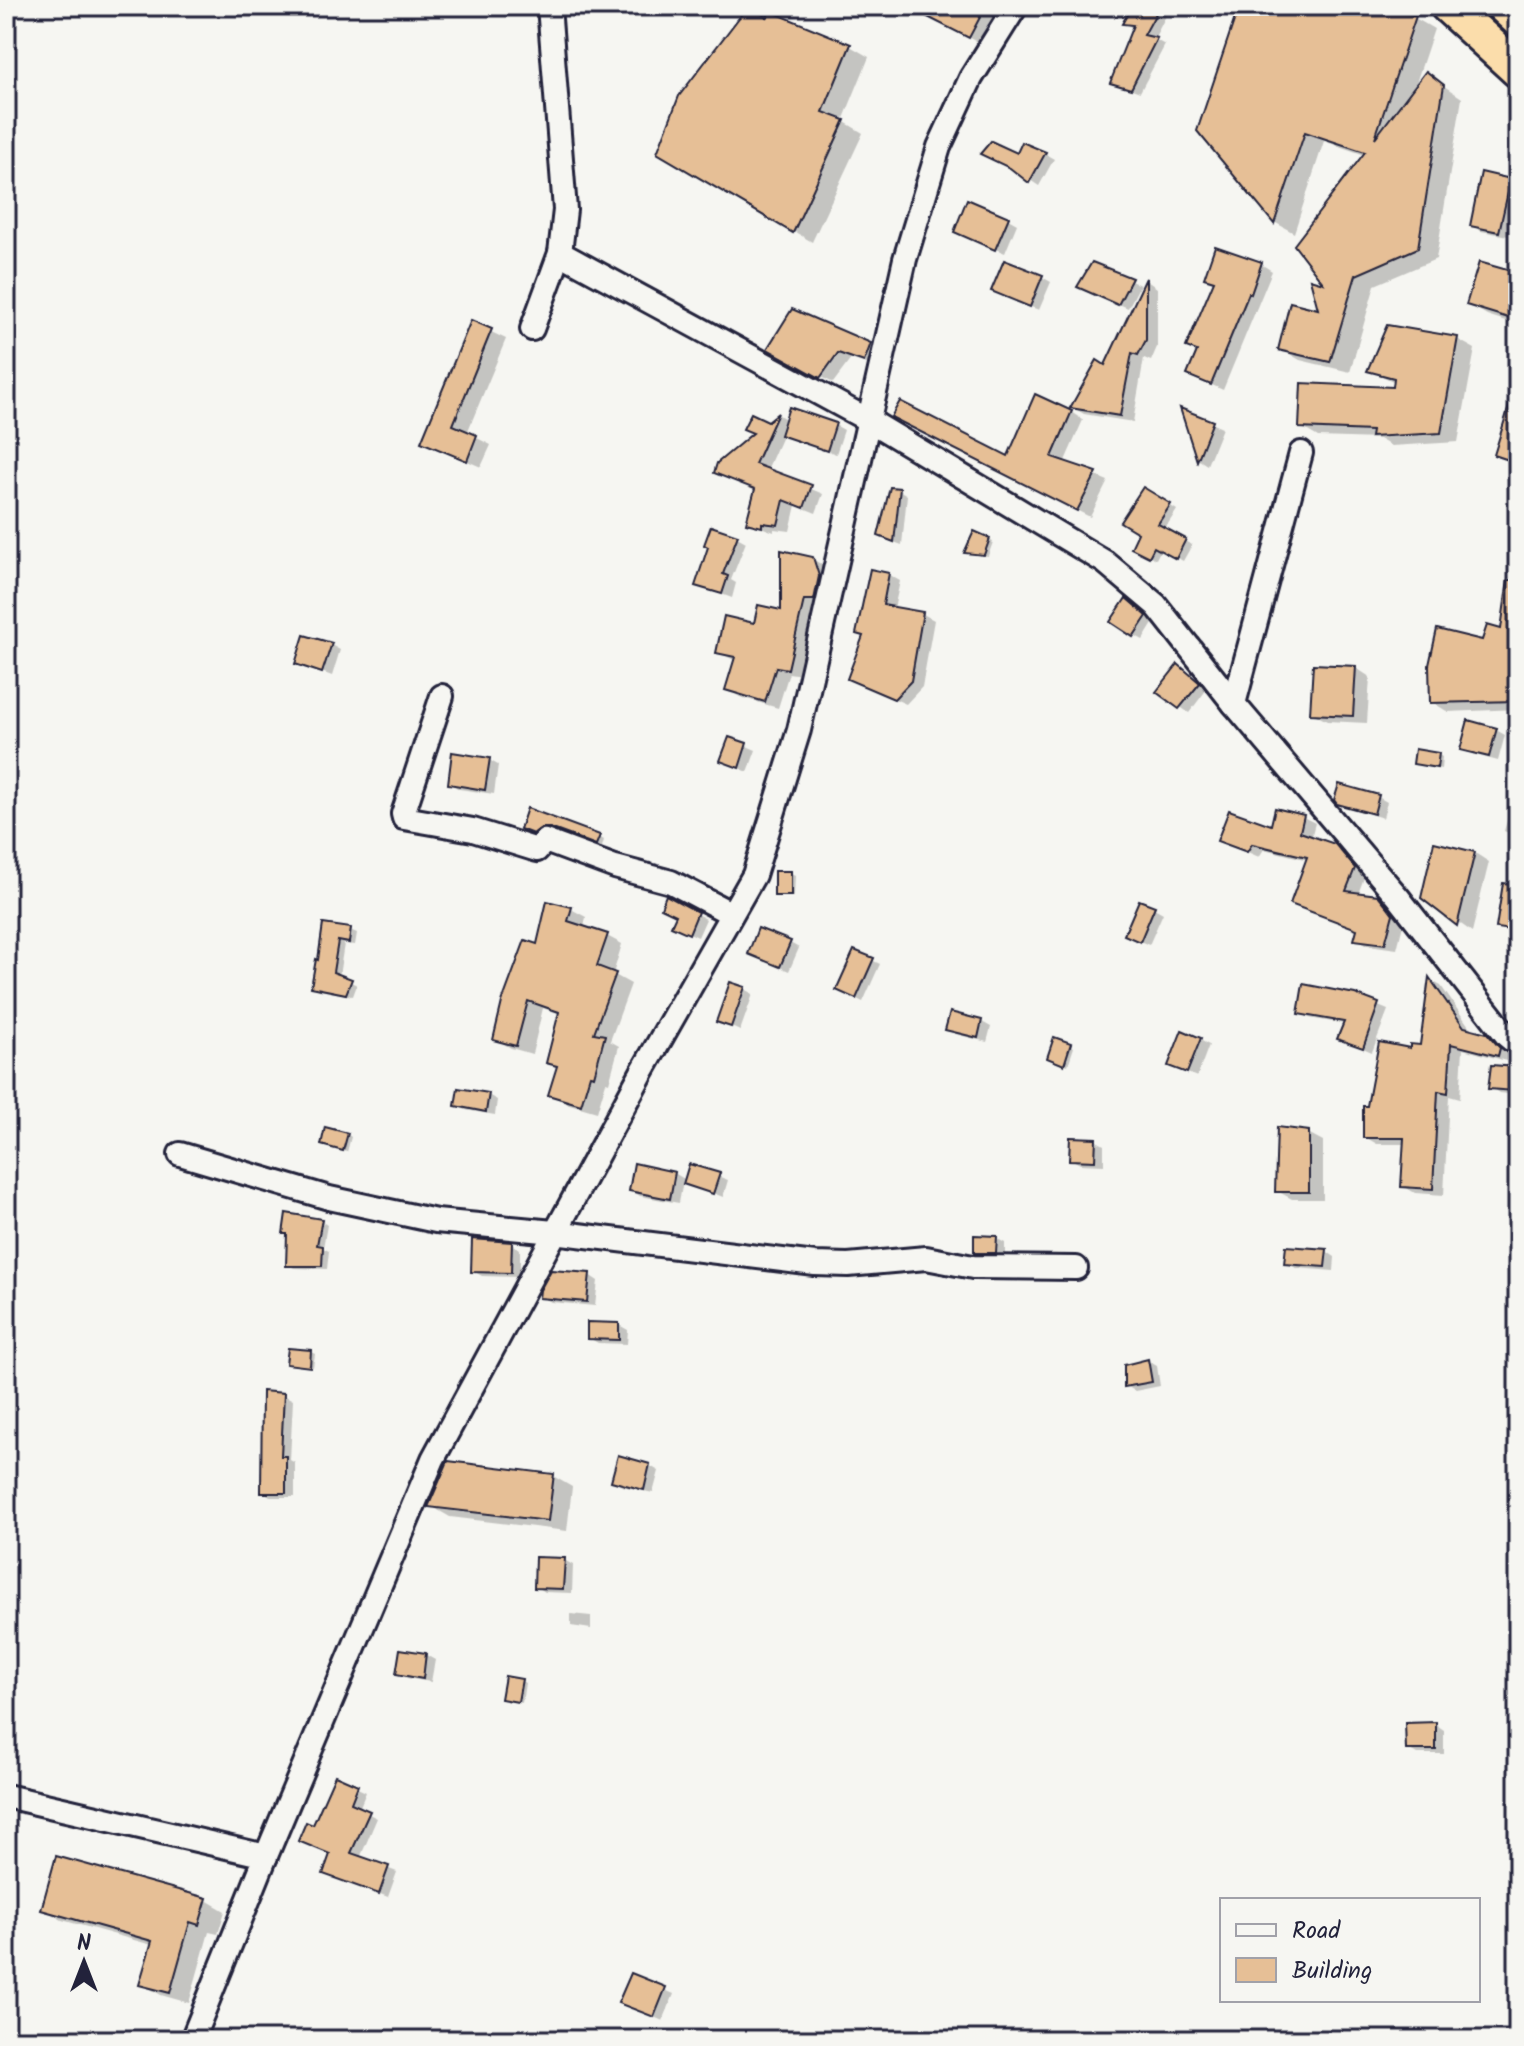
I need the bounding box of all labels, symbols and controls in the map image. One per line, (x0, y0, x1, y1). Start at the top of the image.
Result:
legend (1220, 1898, 1480, 2002)
text: Road (1292, 1912, 1341, 1951)
north arrow (44, 1922, 124, 2002)
text: N (77, 1927, 91, 1962)
text: Building (1292, 1952, 1372, 1991)

